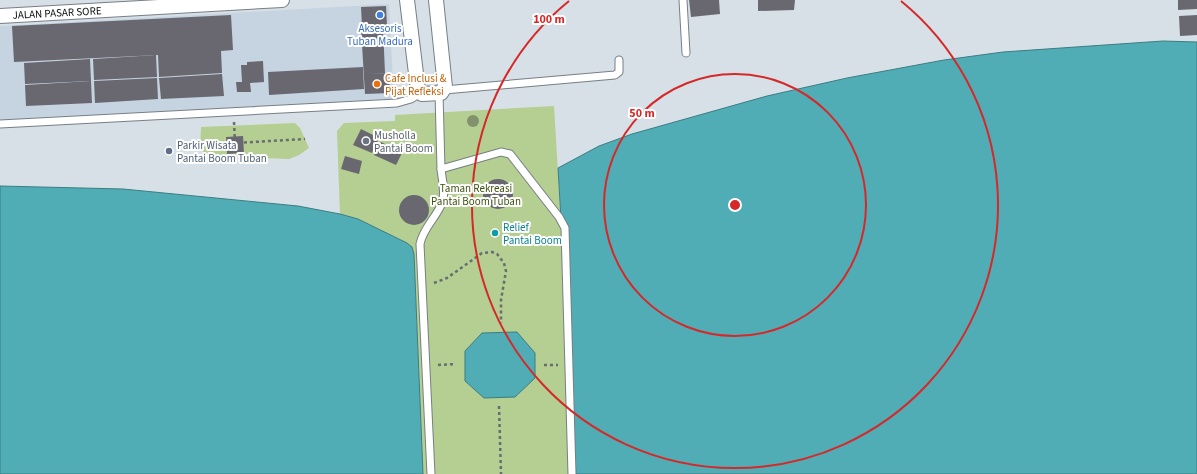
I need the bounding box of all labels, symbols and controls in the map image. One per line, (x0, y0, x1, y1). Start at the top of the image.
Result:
street label: JALAN PASAR SORE (12, 3, 102, 23)
marker: Aksesoris Tuban Madura (375, 10, 385, 20)
text: 100 m (533, 11, 565, 28)
place label: Aksesoris Tuban Madura (347, 21, 413, 49)
place label: Cafe Inclusi & Pijat Refleksi (385, 71, 447, 99)
marker: Cafe Inclusi & Pijat Refleksi (372, 79, 382, 89)
text: 50 m (629, 105, 655, 122)
place label: Musholla Pantai Boom (374, 128, 433, 156)
marker: Musholla Pantai Boom (361, 136, 371, 146)
place label: Parkir Wisata Pantai Boom Tuban (177, 138, 267, 166)
marker: Parkir Wisata Pantai Boom Tuban (164, 146, 174, 156)
park label: Taman Rekreasi Pantai Boom Tuban (431, 181, 521, 209)
centre of rings (728, 198, 742, 212)
place label: Relief Pantai Boom (503, 220, 562, 248)
marker: Relief Pantai Boom (490, 228, 500, 238)

